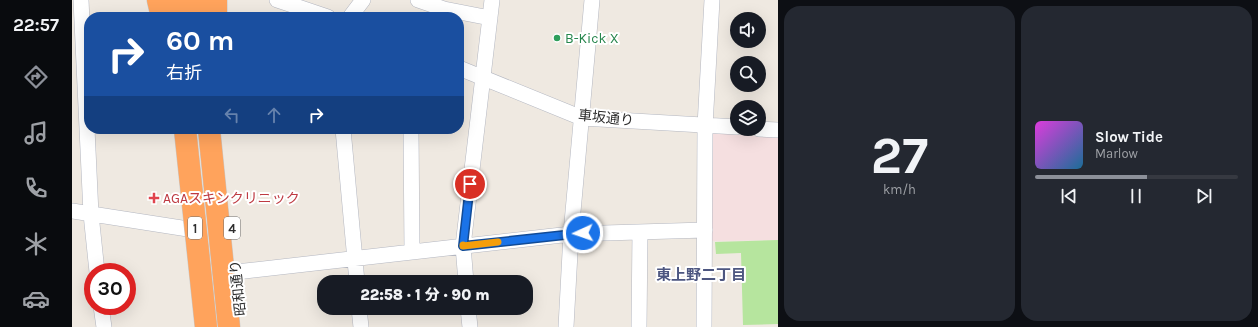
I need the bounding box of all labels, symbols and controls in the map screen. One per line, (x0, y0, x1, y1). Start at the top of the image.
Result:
map controls (730, 12, 766, 136)
button: sound (730, 12, 766, 48)
text: 22:57 (13, 14, 59, 36)
text: 60 m (166, 24, 234, 57)
icon: right (100, 28, 152, 80)
place label: B-Kick X (565, 30, 619, 47)
marker: B-Kick X (552, 33, 562, 43)
button: search (730, 56, 766, 92)
text: 右折 (166, 62, 202, 84)
icon: directions (22, 63, 50, 91)
button: layers (730, 100, 766, 136)
icon: left (221, 104, 243, 126)
icon: ahead (263, 104, 285, 126)
icon: right (305, 104, 327, 126)
street label: 車坂通り (577, 107, 635, 129)
icon: music (22, 119, 50, 147)
text: 27 (871, 125, 928, 186)
text: Slow Tide (1095, 128, 1163, 146)
text: Marlow (1095, 146, 1138, 161)
pin (453, 167, 487, 201)
icon: arrive (459, 173, 481, 195)
icon: phone (22, 174, 50, 202)
text: km/h (883, 182, 916, 197)
icon: previous (1058, 185, 1080, 207)
icon: pause (1125, 185, 1147, 207)
icon: next (1193, 185, 1215, 207)
place label: AGAスキンクリニック (163, 190, 300, 207)
marker: AGAスキンクリニック (148, 192, 160, 204)
position arrow (562, 212, 604, 254)
road number: 1 (188, 217, 202, 239)
road number: 4 (224, 217, 240, 239)
icon: climate (22, 230, 50, 258)
street label: 昭和通り (227, 259, 249, 317)
speed limit sign: 30 (84, 263, 136, 315)
district label: 東上野二丁目 (656, 266, 746, 284)
icon: car (22, 285, 50, 313)
text: 22:58 · 1 分 · 90 m (360, 286, 490, 304)

